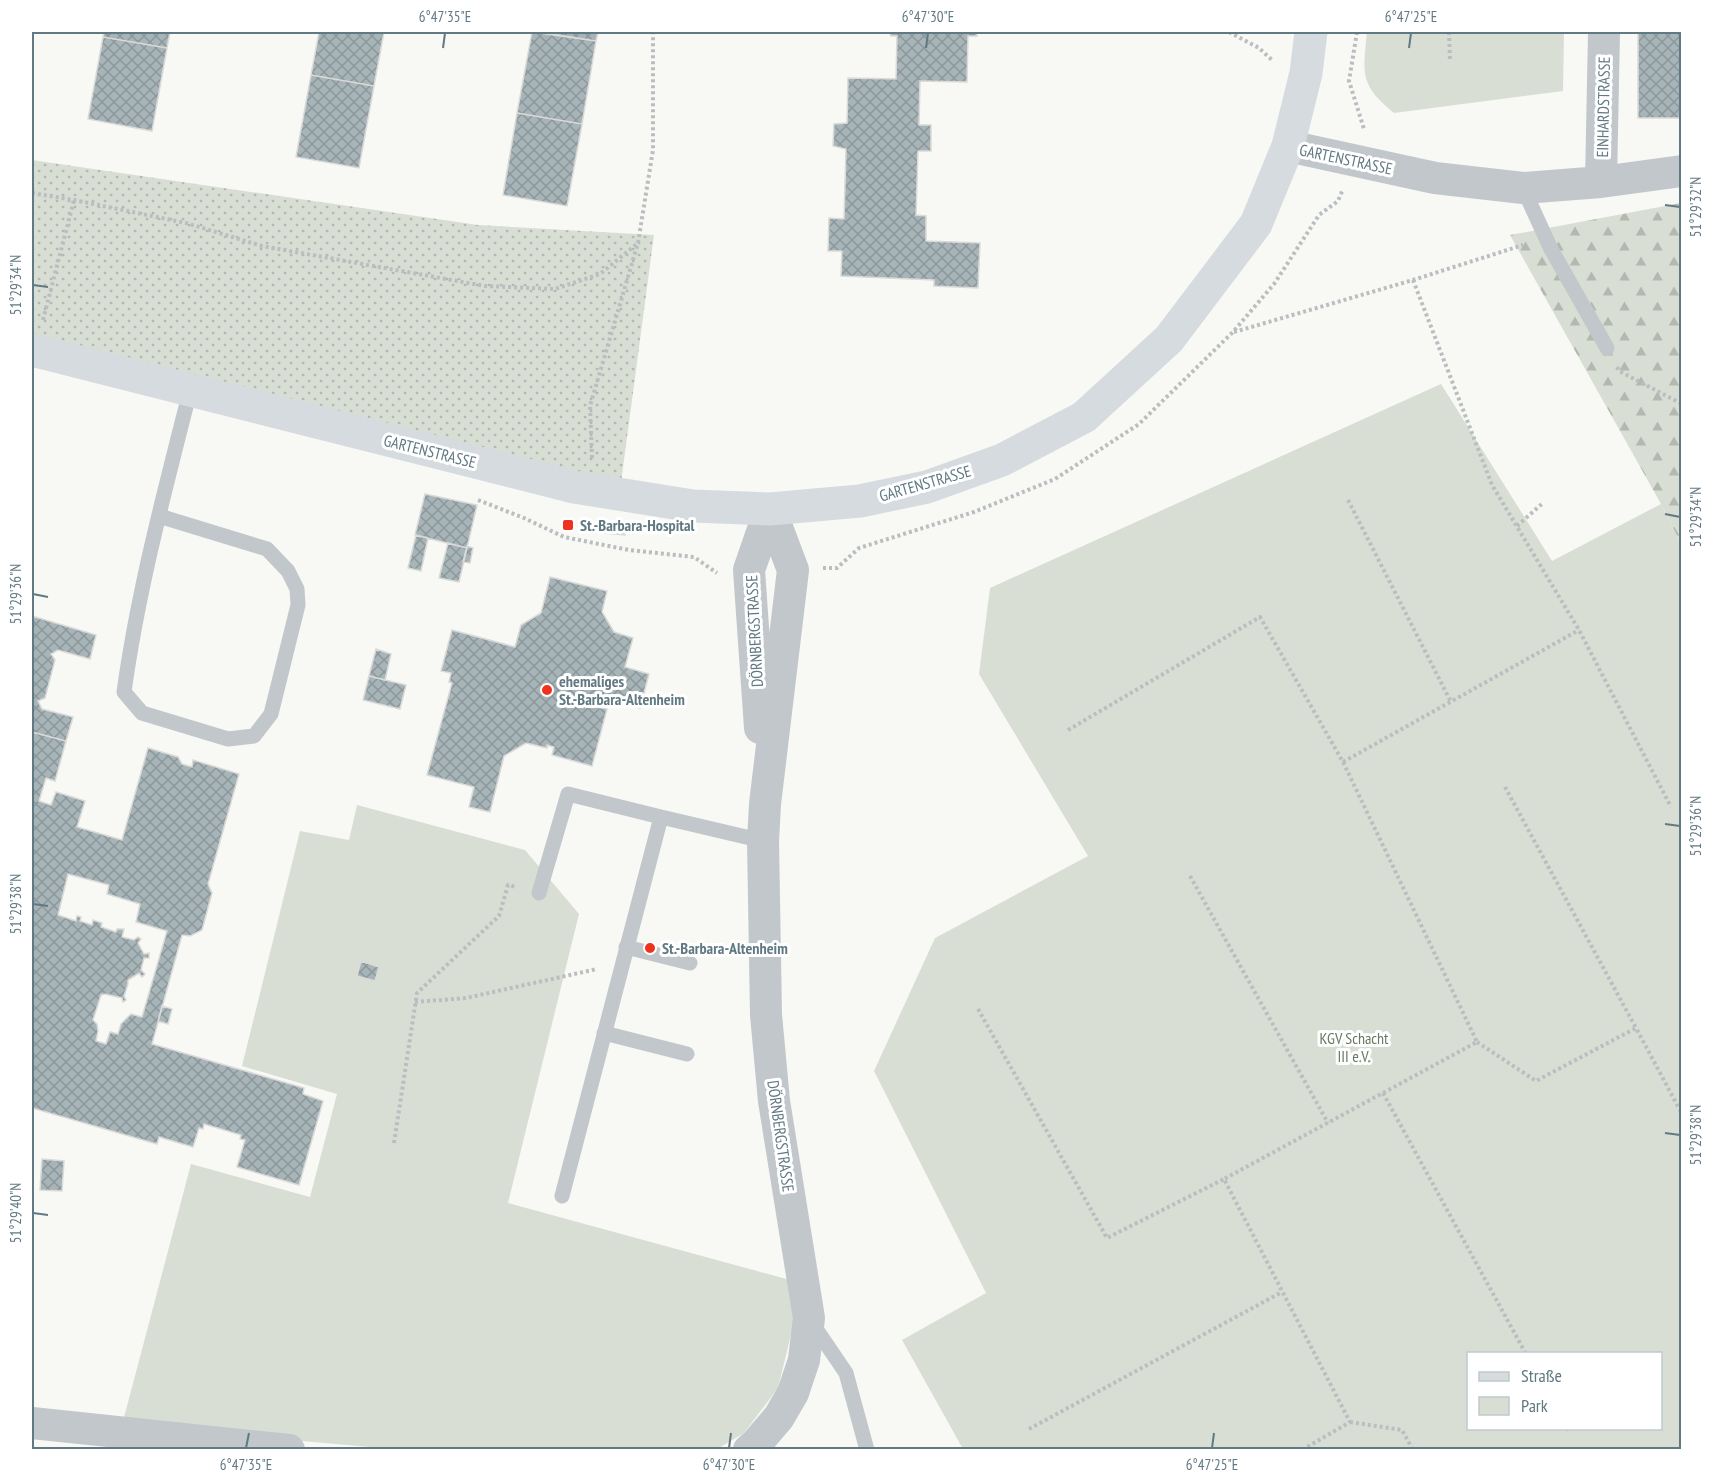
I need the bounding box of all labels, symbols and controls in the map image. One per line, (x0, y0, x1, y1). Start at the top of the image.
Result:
text: 6°47'35"E (419, 7, 471, 26)
text: 6°47'30"E (902, 7, 954, 26)
text: 6°47'25"E (1385, 7, 1437, 26)
street label: EINHARDSTRASSE (1592, 56, 1614, 158)
street label: GARTENSTRASSE (1298, 139, 1394, 179)
text: 51°29'32"N (1686, 177, 1705, 237)
text: 51°29'34"N (6, 255, 25, 315)
street label: GARTENSTRASSE (382, 430, 478, 472)
street label: GARTENSTRASSE (877, 460, 973, 506)
text: 51°29'34"N (1686, 487, 1705, 547)
place label: St.-Barbara-Hospital (580, 515, 694, 535)
marker: St.-Barbara-Hospital (561, 518, 575, 532)
text: 51°29'36"N (6, 564, 25, 624)
street label: DÖRNBERGSTRASSE (741, 574, 767, 688)
place label: ehemaliges St.-Barbara-Altenheim (559, 671, 685, 709)
marker: ehemaliges St.-Barbara-Altenheim (540, 683, 554, 697)
text: 51°29'36"N (1686, 796, 1705, 856)
text: 51°29'38"N (6, 874, 25, 934)
place label: St.-Barbara-Altenheim (662, 938, 788, 958)
marker: St.-Barbara-Altenheim (643, 941, 657, 955)
park label: KGV Schacht III e.V. (1320, 1028, 1389, 1066)
street label: DÖRNBERGSTRASSE (763, 1079, 799, 1193)
text: 51°29'38"N (1686, 1105, 1705, 1165)
text: 51°29'40"N (6, 1183, 25, 1243)
legend (1467, 1352, 1662, 1430)
text: Straße (1521, 1364, 1562, 1387)
text: Park (1521, 1394, 1548, 1417)
text: 6°47'35"E (220, 1455, 272, 1474)
text: 6°47'30"E (703, 1455, 755, 1474)
text: 6°47'25"E (1186, 1455, 1238, 1474)

